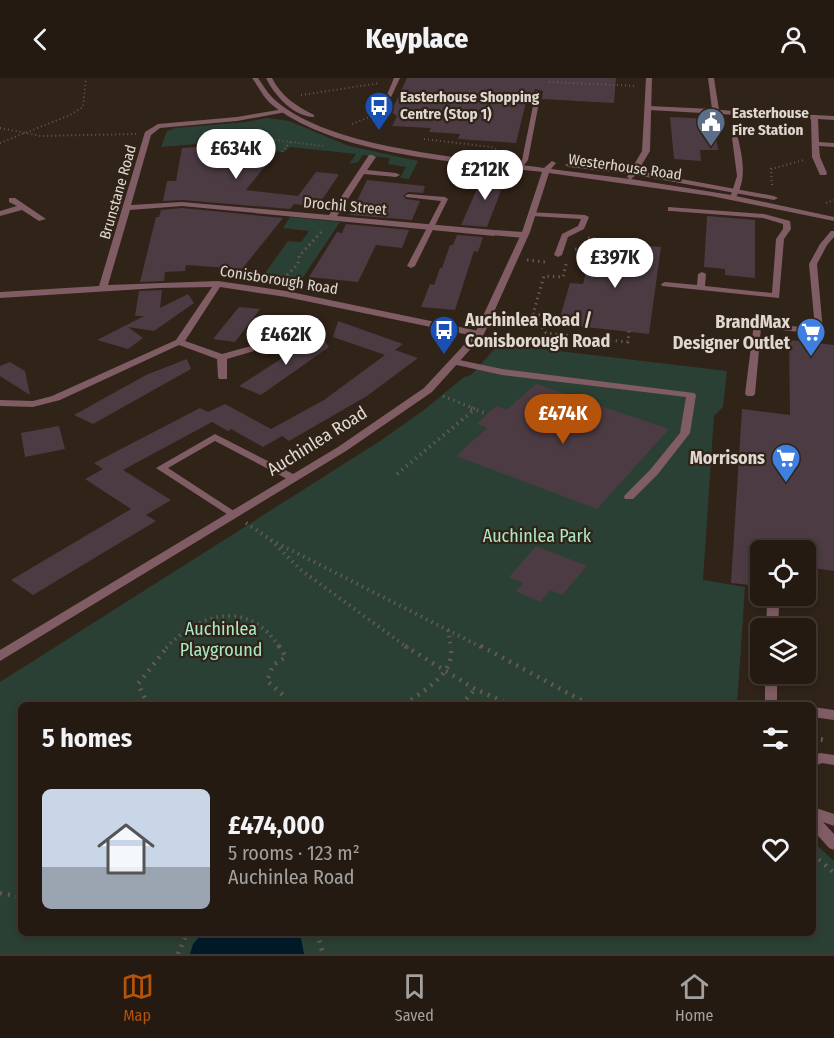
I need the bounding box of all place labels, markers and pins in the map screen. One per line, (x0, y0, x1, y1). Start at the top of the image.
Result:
place label: Easterhouse Shopping Centre (Stop 1) (400, 88, 540, 123)
bus stop icon: Easterhouse Shopping Centre (Stop 1) (363, 90, 395, 132)
place label: Easterhouse Fire Station (732, 104, 809, 139)
public building icon: Easterhouse Fire Station (695, 106, 727, 148)
pin: £634K (194, 129, 278, 180)
pin: £212K (443, 150, 527, 201)
pin: £397K (573, 238, 657, 289)
place label: Auchinlea Road / Conisborough Road (464, 309, 610, 352)
place label: BrandMax Designer Outlet (673, 311, 791, 354)
bus stop icon: Auchinlea Road / Conisborough Road (428, 314, 460, 356)
pin: £462K (244, 315, 328, 366)
supermarket icon: BrandMax Designer Outlet (795, 316, 827, 358)
pin: £474K (521, 394, 605, 445)
supermarket icon: Morrisons (770, 442, 802, 484)
place label: Morrisons (690, 447, 765, 469)

